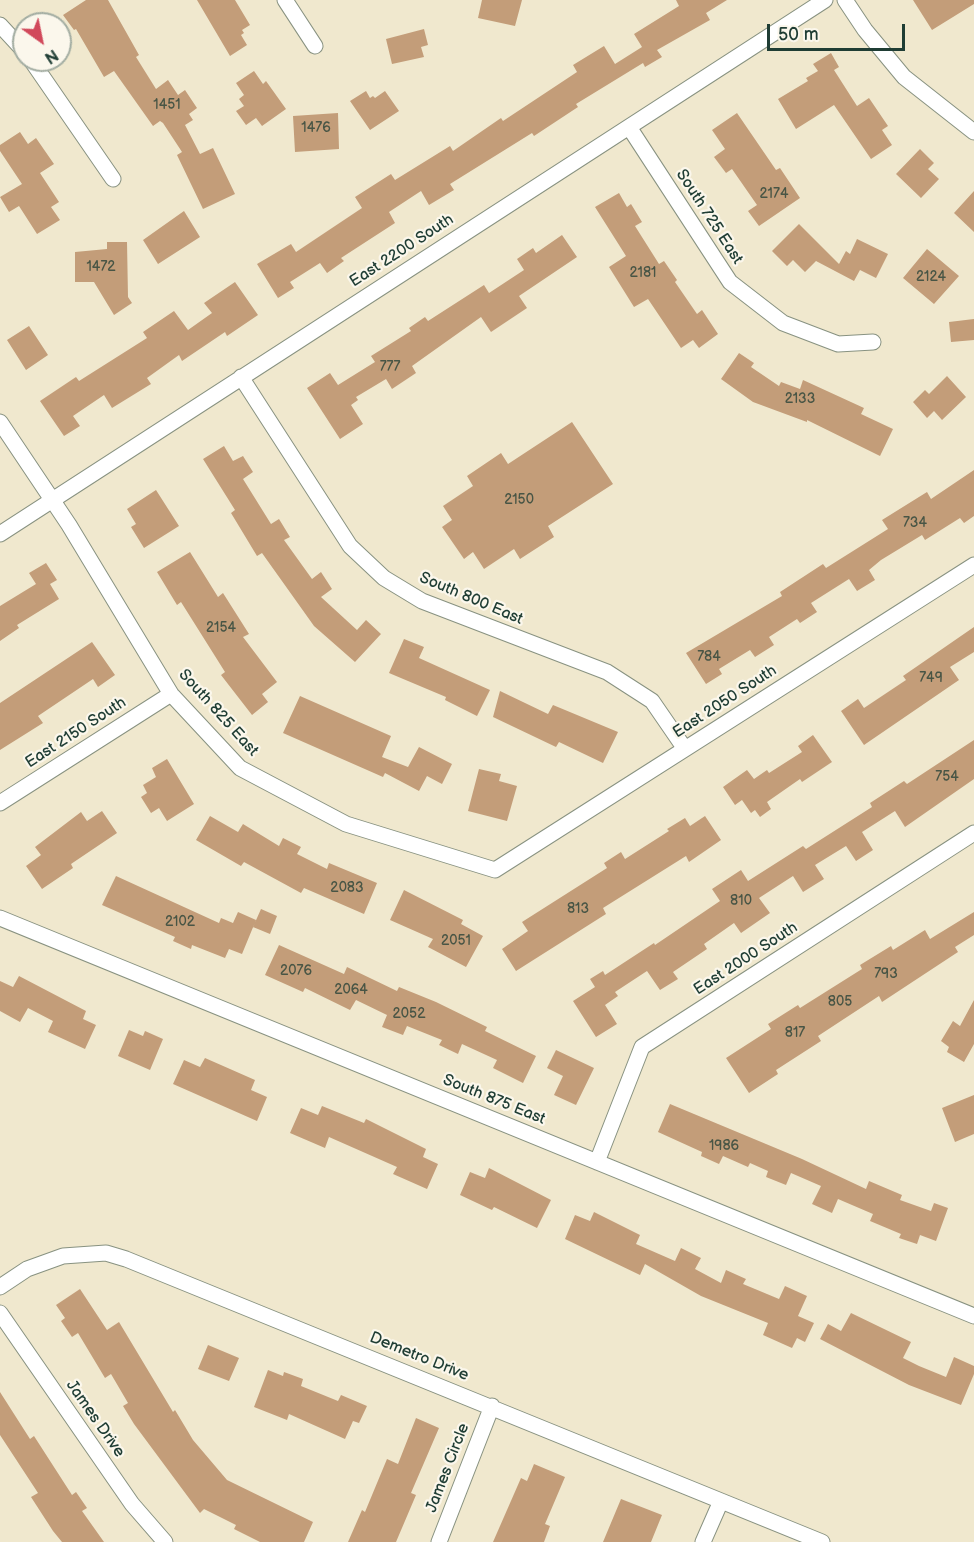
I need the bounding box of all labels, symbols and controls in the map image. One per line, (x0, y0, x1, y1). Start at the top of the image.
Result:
north arrow (12, 12, 72, 72)
scale bar (770, 12, 908, 50)
text: 50 m (778, 24, 819, 45)
text: N (41, 45, 61, 67)
house number: 1451 (153, 97, 181, 113)
house number: 1476 (301, 120, 331, 136)
street label: South 725 East (671, 166, 747, 268)
house number: 2174 (760, 186, 788, 202)
street label: East 2200 South (346, 210, 458, 292)
house number: 1472 (86, 259, 116, 275)
house number: 2181 (629, 265, 657, 281)
house number: 2124 (916, 269, 946, 285)
house number: 777 (380, 359, 400, 375)
house number: 2133 (785, 391, 815, 407)
house number: 2150 (504, 492, 534, 508)
house number: 734 (903, 515, 927, 531)
street label: South 800 East (416, 569, 526, 629)
house number: 2154 (206, 620, 236, 636)
house number: 784 (697, 649, 721, 665)
street label: East 2050 South (670, 661, 780, 743)
street label: South 825 East (174, 666, 262, 760)
house number: 749 (919, 670, 943, 686)
street label: East 2150 South (22, 693, 130, 773)
house number: 754 (935, 769, 959, 785)
house number: 2083 (330, 880, 364, 896)
house number: 810 (730, 893, 752, 909)
house number: 813 (567, 901, 589, 917)
house number: 2102 (165, 914, 195, 930)
street label: East 2000 South (690, 918, 802, 1000)
house number: 2051 (441, 933, 471, 949)
house number: 2076 (280, 963, 312, 979)
house number: 793 (874, 966, 898, 982)
house number: 2064 (334, 982, 368, 998)
house number: 805 (828, 994, 852, 1010)
house number: 2052 (393, 1006, 425, 1022)
house number: 817 (785, 1025, 805, 1041)
street label: South 875 East (440, 1071, 548, 1129)
house number: 1986 (709, 1138, 739, 1154)
street label: Demetro Drive (367, 1328, 471, 1386)
street label: James Drive (61, 1377, 129, 1461)
street label: James Circle (422, 1421, 474, 1515)

